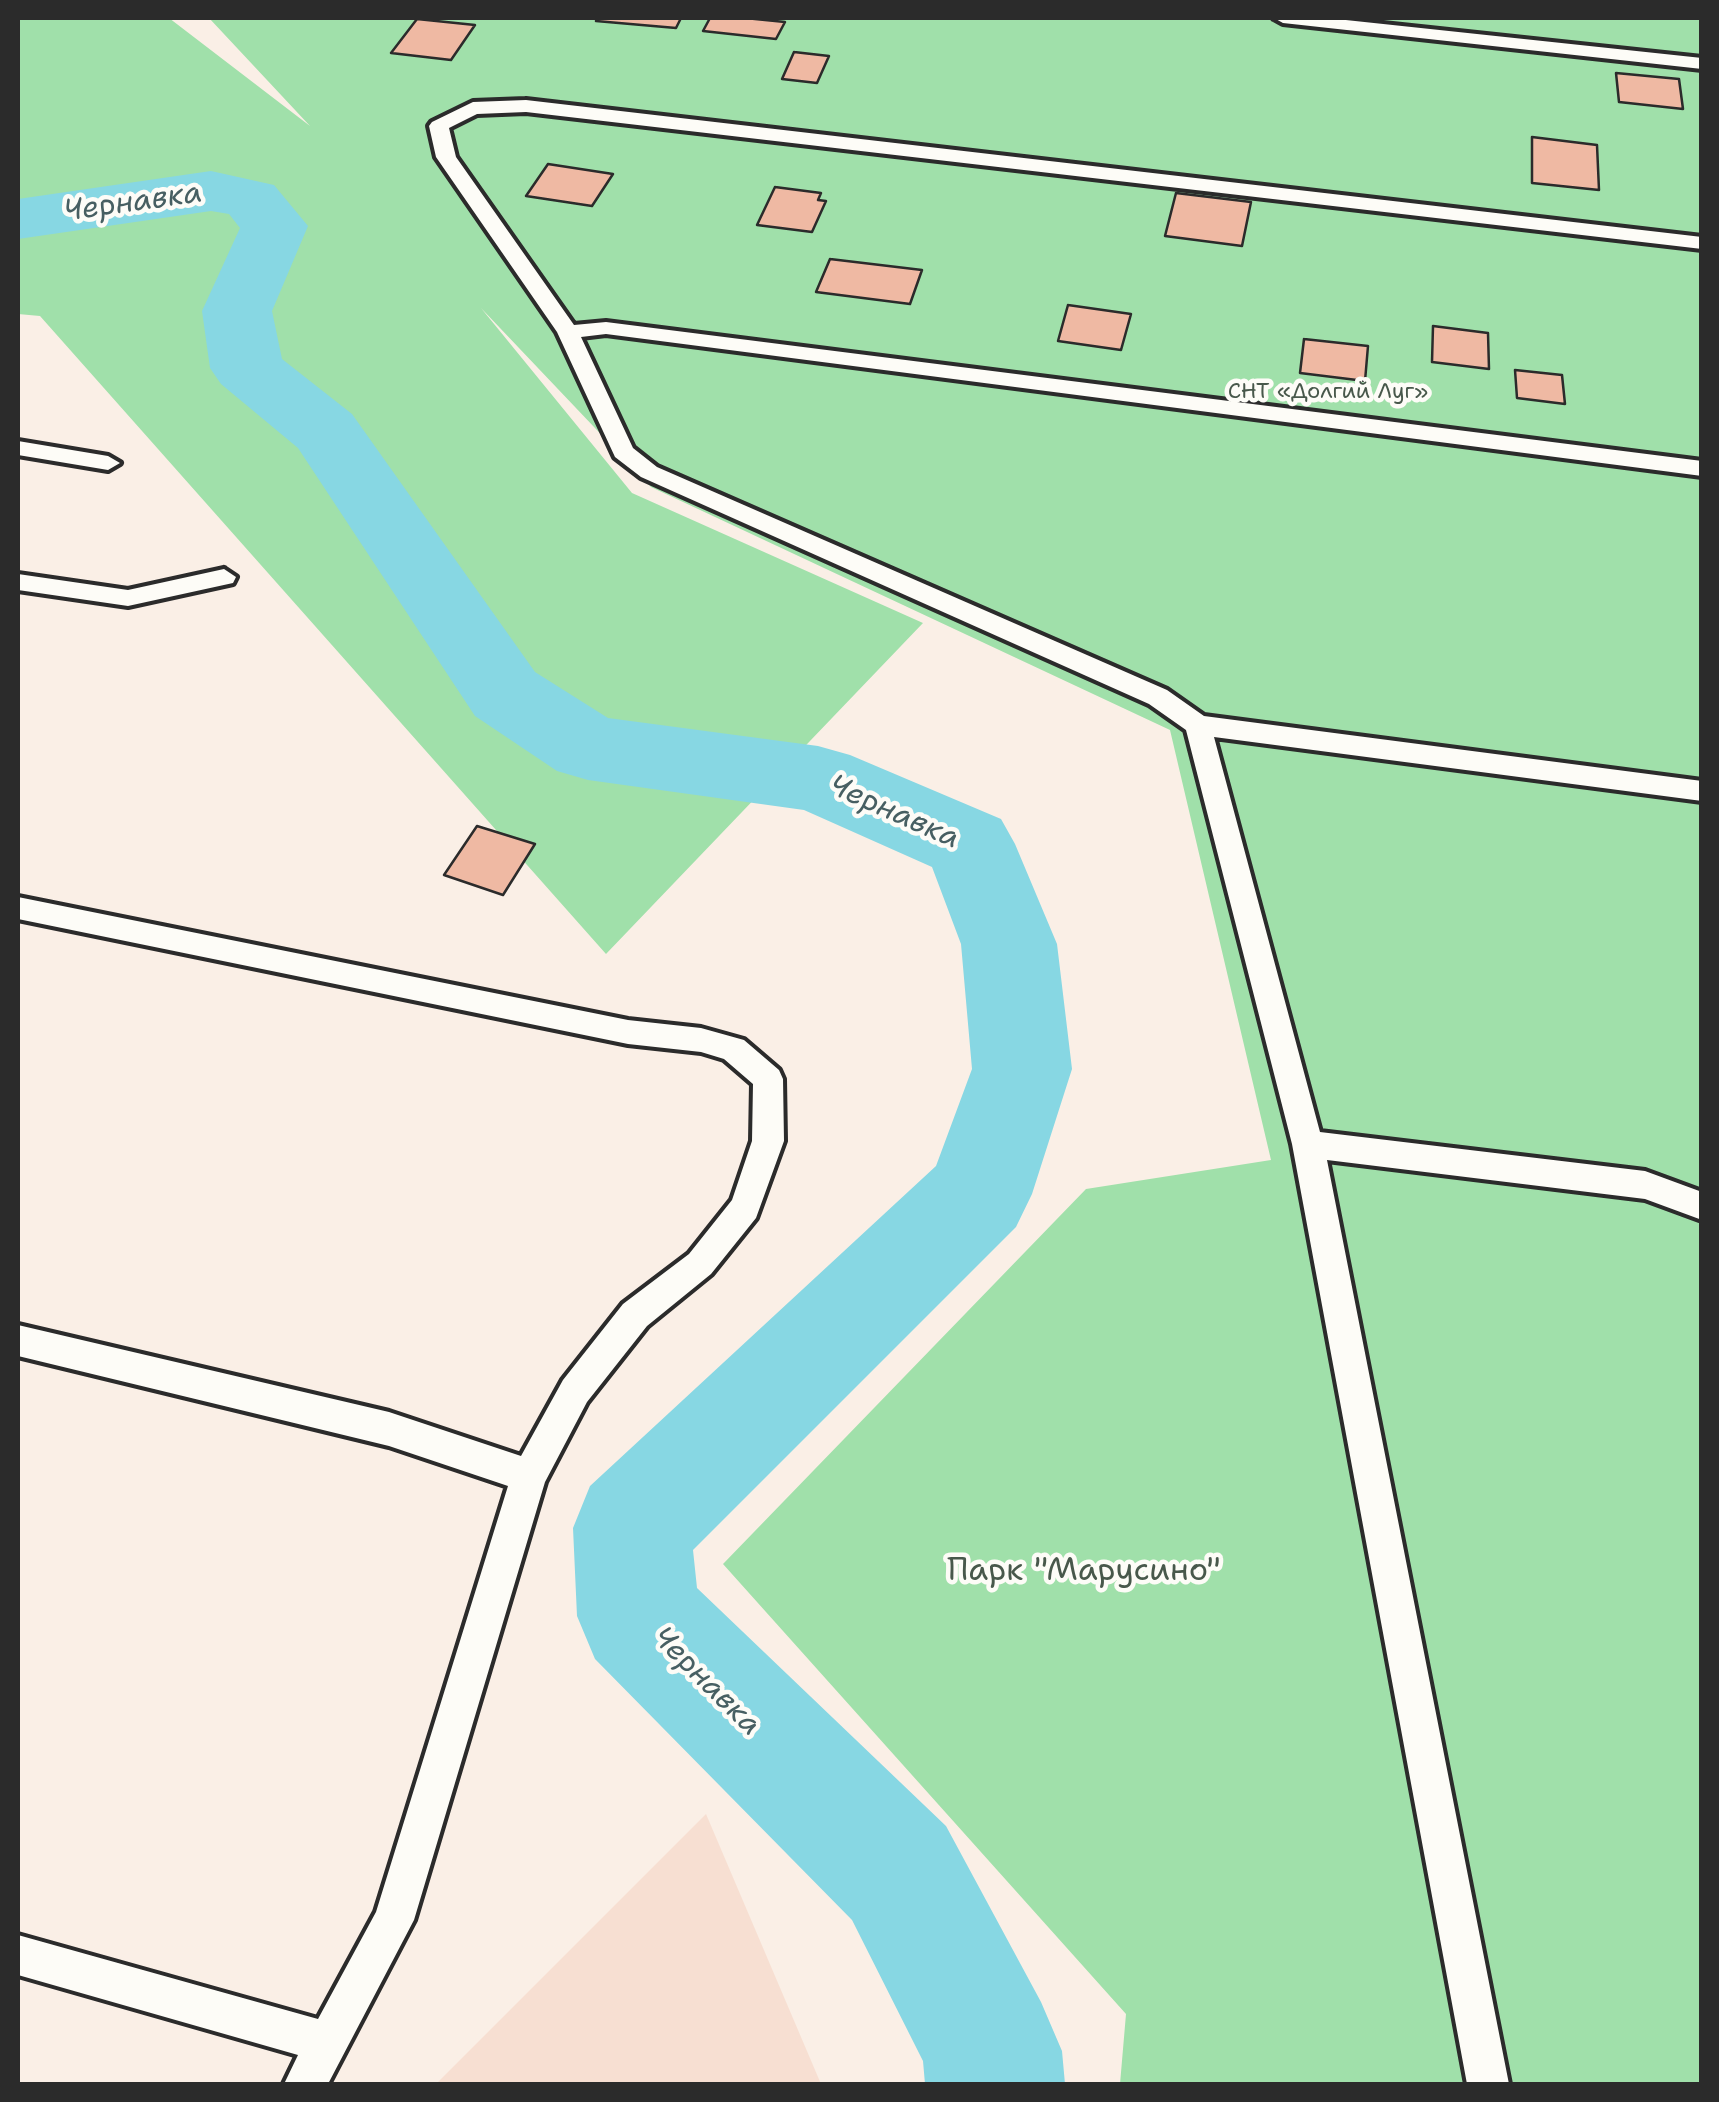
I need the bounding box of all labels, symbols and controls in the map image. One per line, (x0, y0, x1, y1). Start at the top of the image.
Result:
water label: Чернавка (62, 175, 204, 231)
park label: СНТ «Долгий Луг» (1228, 379, 1428, 405)
water label: Чернавка (823, 768, 965, 858)
park label: Парк "Марусино" (947, 1553, 1221, 1591)
water label: Чернавка (644, 1620, 768, 1744)

